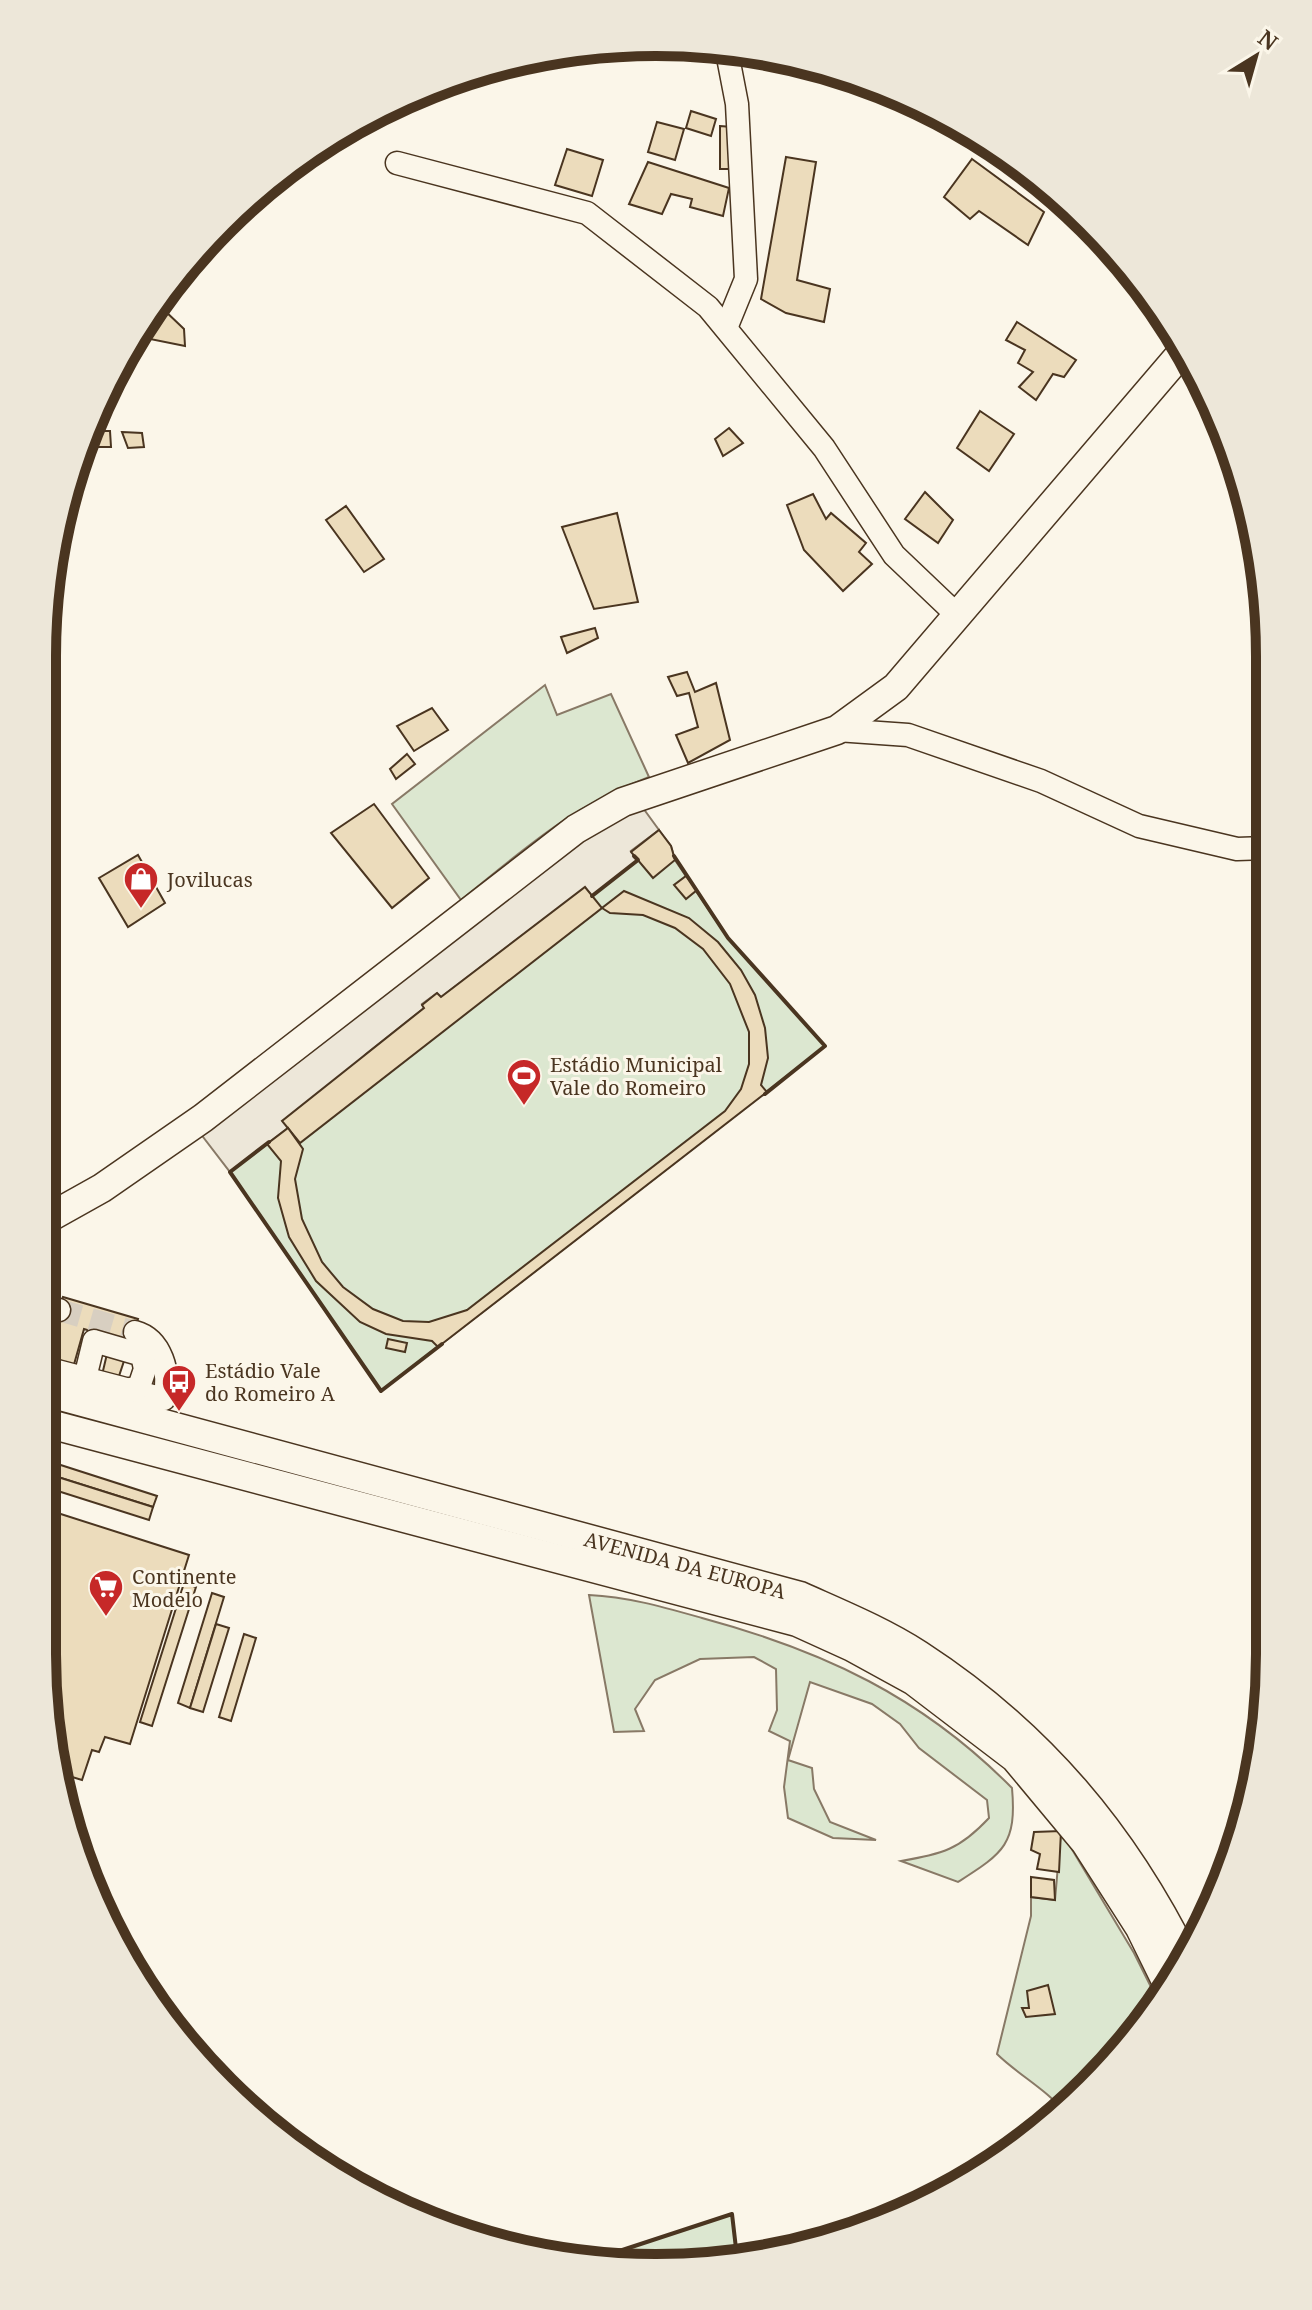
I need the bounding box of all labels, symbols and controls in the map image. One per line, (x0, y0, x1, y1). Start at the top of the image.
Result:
north arrow (1216, 16, 1296, 96)
text: N (1253, 22, 1285, 56)
shop icon: Jovilucas (122, 860, 160, 910)
place label: Jovilucas (166, 866, 253, 893)
place label: Estádio Municipal Vale do Romeiro (550, 1051, 722, 1101)
sports icon: Estádio Municipal Vale do Romeiro (505, 1057, 543, 1107)
place label: Estádio Vale do Romeiro A (205, 1357, 336, 1407)
bus stop icon: Estádio Vale do Romeiro A (160, 1363, 198, 1413)
street label: AVENIDA DA EUROPA (581, 1525, 790, 1605)
place label: Continente Modelo (132, 1563, 236, 1613)
supermarket icon: Continente Modelo (87, 1568, 125, 1618)

